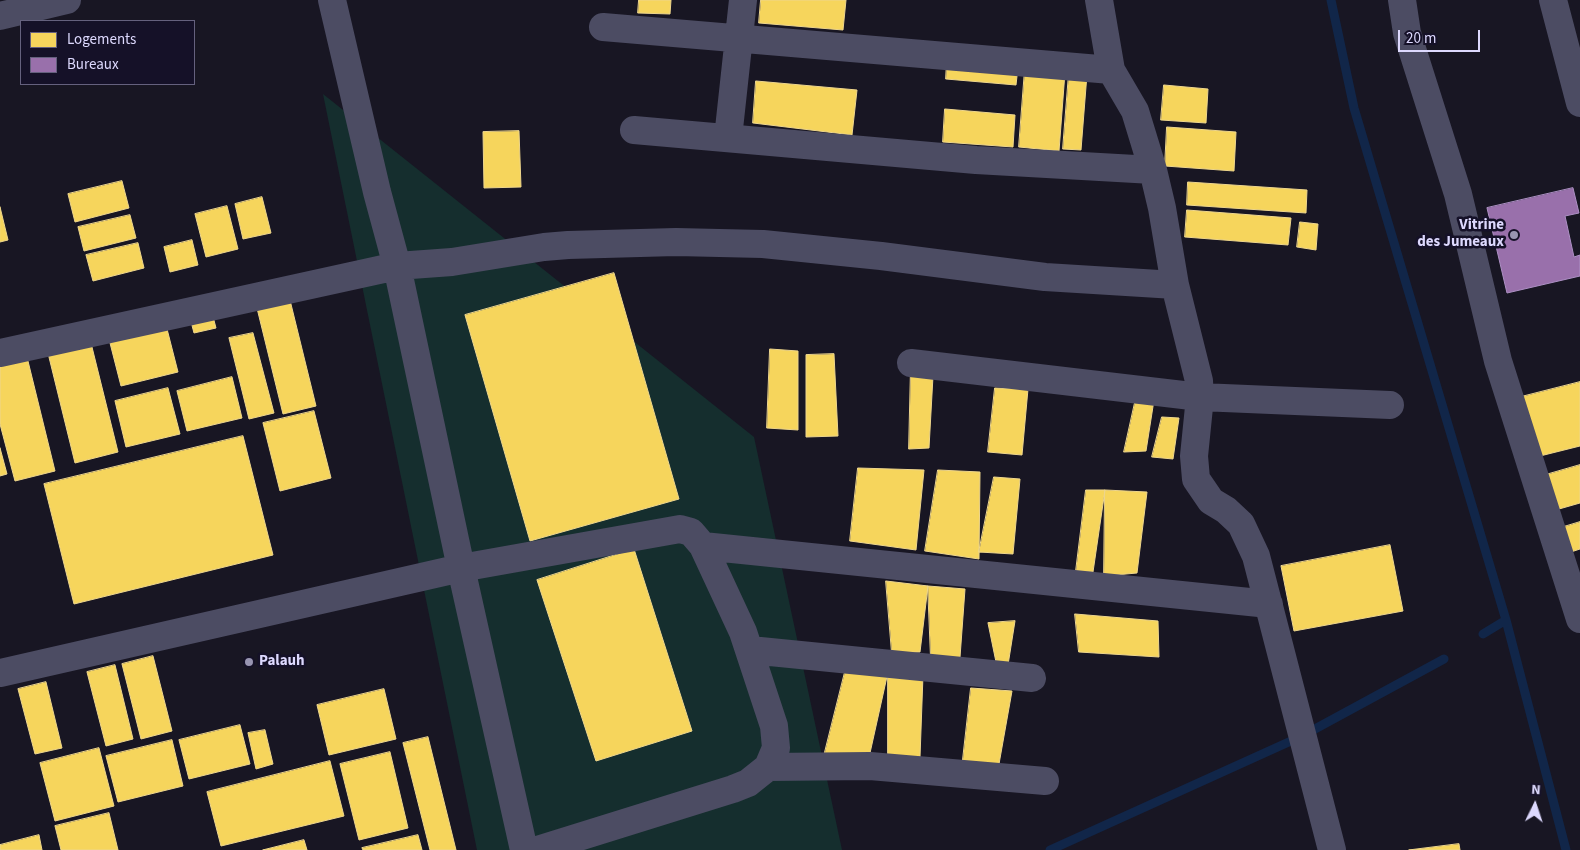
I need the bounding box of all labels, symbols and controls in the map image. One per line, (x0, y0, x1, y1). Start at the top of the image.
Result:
legend (20, 20, 195, 85)
scale bar (1400, 20, 1482, 52)
text: 20 m (1406, 28, 1436, 49)
text: Logements (67, 29, 136, 50)
text: Bureaux (67, 54, 119, 75)
place label: Vitrine des Jumeaux (1417, 217, 1504, 252)
marker: Vitrine des Jumeaux (1508, 229, 1520, 241)
place label: Palauh (259, 653, 305, 671)
marker: Palauh (243, 656, 255, 668)
north arrow (1510, 780, 1560, 830)
text: N (1531, 780, 1541, 800)

